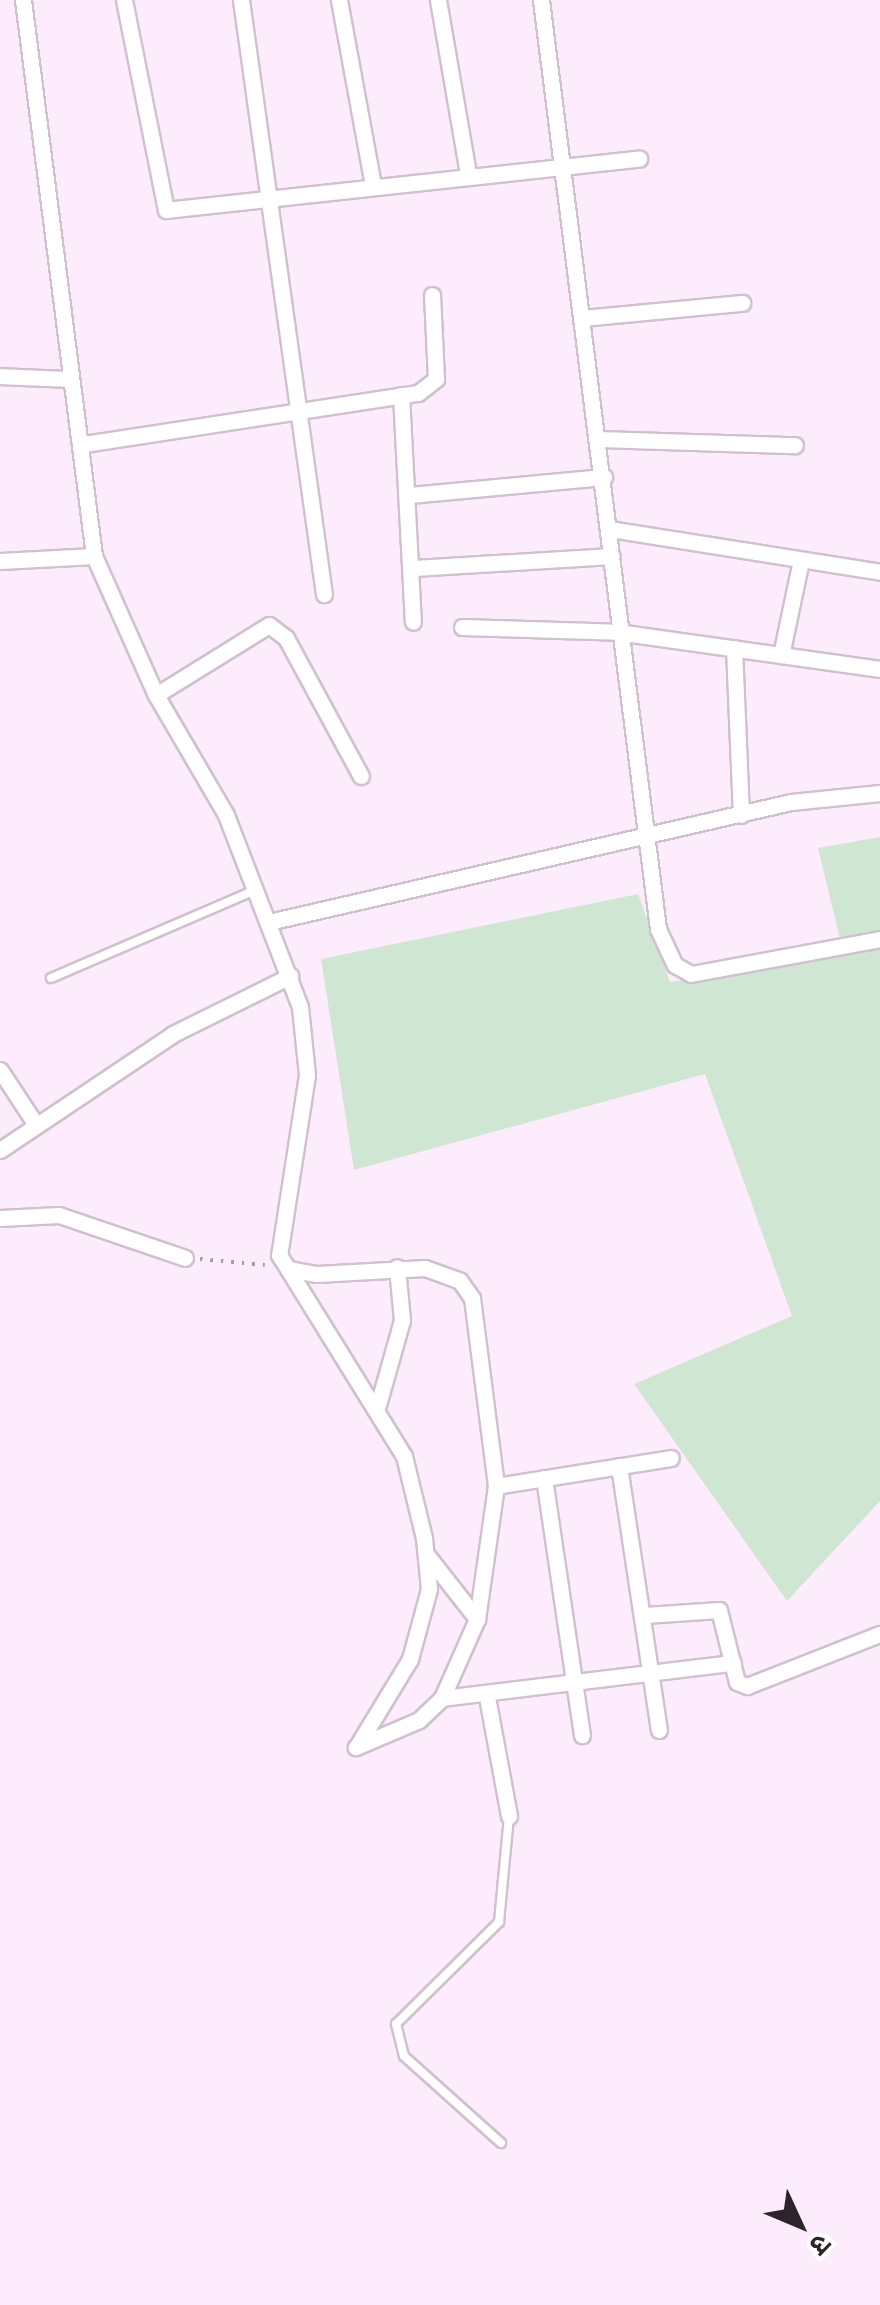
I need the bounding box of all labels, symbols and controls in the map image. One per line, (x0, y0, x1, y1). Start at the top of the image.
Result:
north arrow (750, 2175, 850, 2275)
text: उ (802, 2227, 841, 2265)

